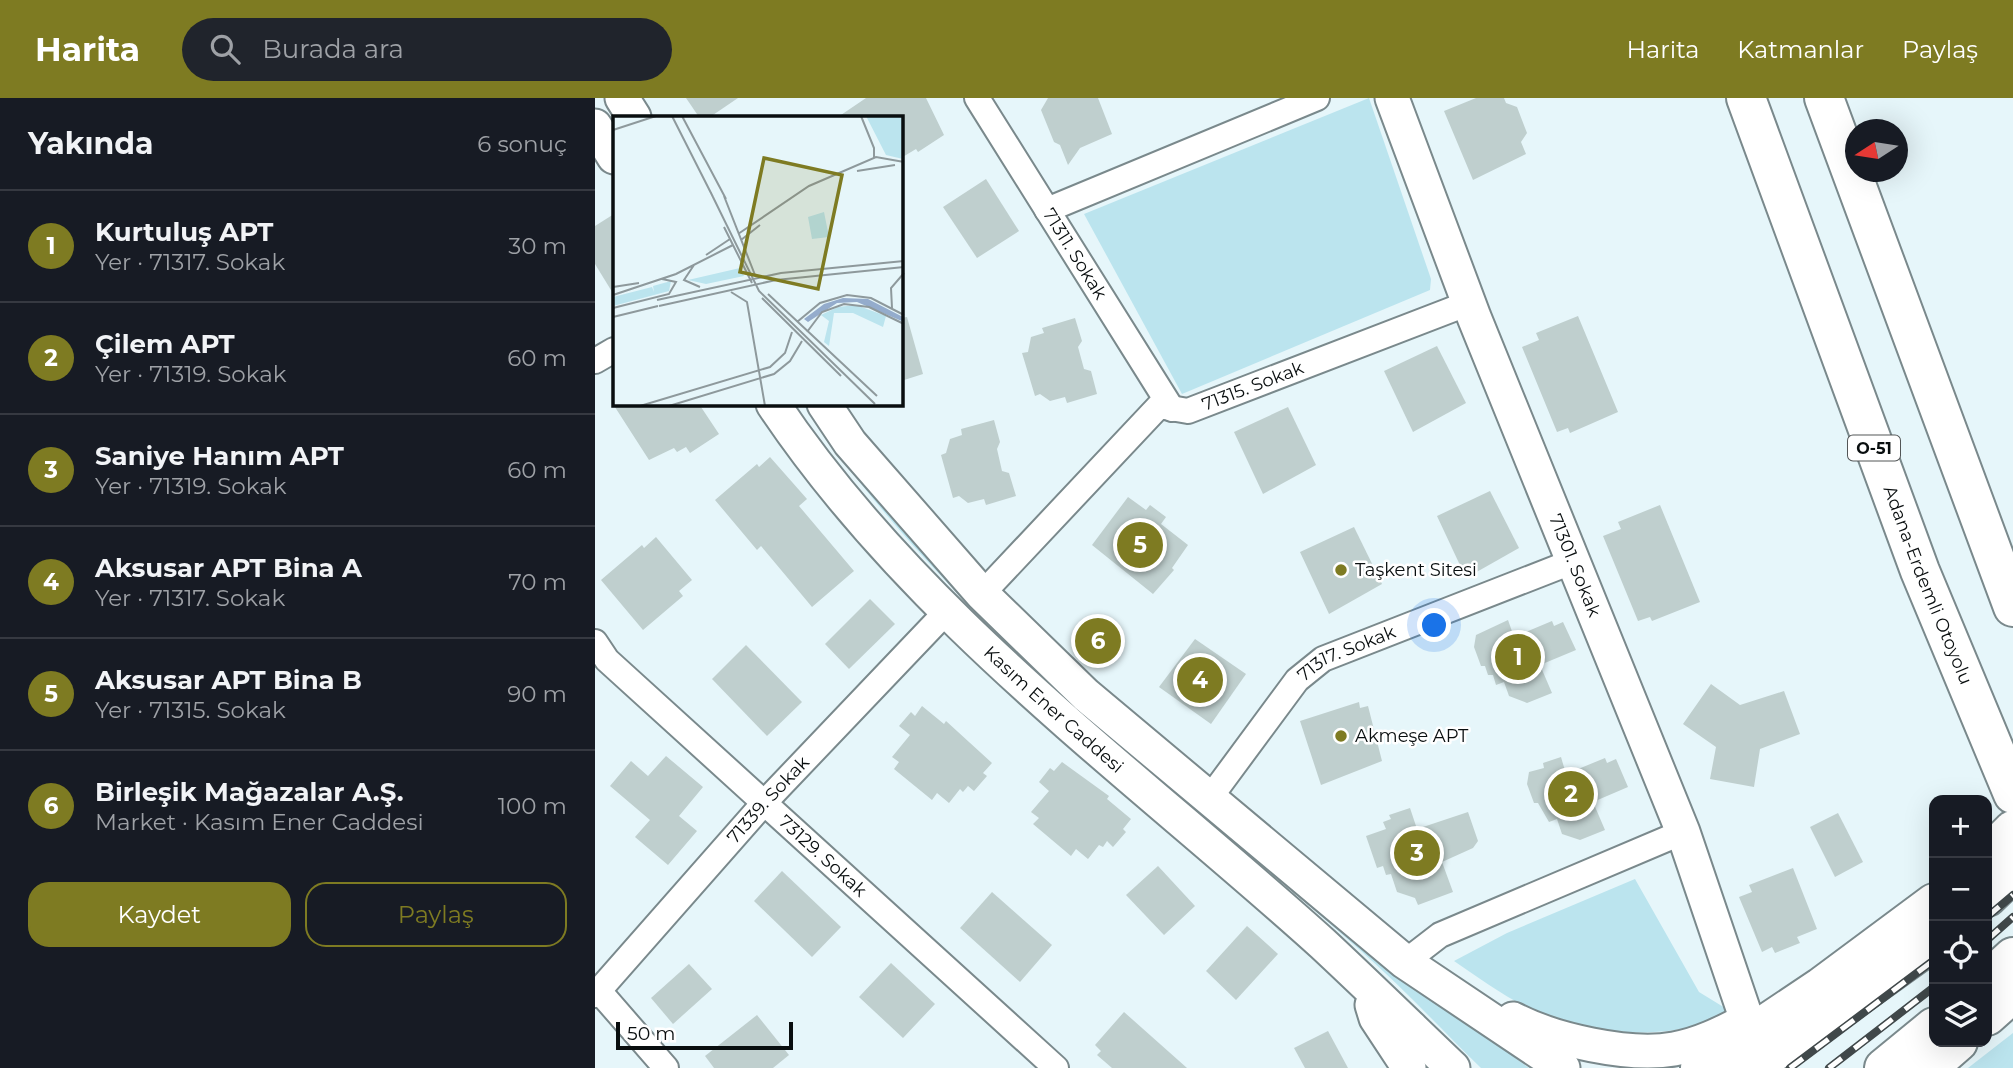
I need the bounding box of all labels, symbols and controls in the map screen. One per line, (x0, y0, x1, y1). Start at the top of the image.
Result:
search box (182, 18, 672, 81)
text: Harita (35, 29, 140, 69)
icon: search (206, 30, 244, 68)
text: Burada ara (262, 33, 404, 65)
text: Harita (1627, 35, 1699, 64)
text: Katmanlar (1737, 35, 1864, 64)
text: Paylaş (1902, 35, 1978, 64)
inset map (613, 116, 903, 406)
north arrow (1845, 119, 1908, 182)
text: Yakında (28, 125, 154, 162)
text: 6 sonuç (477, 130, 567, 158)
street label: 71311. Sokak (1038, 204, 1112, 304)
text: Kurtuluş APT (95, 216, 273, 248)
text: 1 (46, 232, 56, 260)
text: 30 m (508, 232, 567, 260)
text: Yer · 71317. Sokak (95, 248, 285, 276)
text: Çilem APT (95, 328, 235, 360)
text: 2 (44, 344, 58, 372)
text: 60 m (507, 344, 567, 372)
street label: 71315. Sokak (1199, 357, 1307, 416)
text: Yer · 71319. Sokak (95, 360, 287, 388)
road number: O-51 (1848, 436, 1900, 460)
text: Saniye Hanım APT (95, 440, 344, 472)
text: 3 (44, 456, 58, 484)
text: 60 m (507, 456, 567, 484)
text: Yer · 71319. Sokak (95, 472, 287, 500)
street label: Adana-Erdemli Otoyolu (1879, 483, 1977, 688)
street label: 71301. Sokak (1544, 511, 1606, 620)
pin: 5 (1117, 519, 1163, 571)
text: Aksusar APT Bina A (95, 552, 362, 584)
place label: Taşkent Sitesi (1355, 559, 1477, 581)
marker: Taşkent Sitesi (1333, 562, 1349, 578)
text: 4 (43, 568, 59, 596)
text: 70 m (508, 568, 567, 596)
text: Yer · 71317. Sokak (95, 584, 285, 612)
your location (1417, 608, 1451, 642)
pin: 6 (1075, 615, 1121, 667)
street label: 71317. Sokak (1293, 621, 1399, 686)
pin: 1 (1495, 631, 1541, 683)
street label: Kasım Ener Caddesi (979, 641, 1128, 778)
pin: 4 (1177, 654, 1223, 706)
text: Aksusar APT Bina B (95, 664, 362, 696)
text: 5 (44, 680, 58, 708)
text: 90 m (507, 680, 567, 708)
text: Yer · 71315. Sokak (95, 696, 286, 724)
place label: Akmeşe APT (1355, 725, 1469, 747)
marker: Akmeşe APT (1333, 728, 1349, 744)
street label: 71339. Sokak (722, 751, 814, 848)
pin: 2 (1548, 768, 1594, 820)
text: Birleşik Mağazalar A.Ş. (95, 776, 404, 808)
text: 6 (44, 792, 58, 820)
text: 100 m (498, 792, 567, 820)
map controls (1929, 795, 1992, 1047)
button: + (1929, 795, 1992, 858)
text: Market · Kasım Ener Caddesi (95, 808, 424, 836)
street label: 73129. Sokak (774, 810, 871, 902)
pin: 3 (1394, 827, 1440, 879)
button: − (1929, 858, 1992, 921)
button: Kaydet (28, 882, 291, 947)
button: Paylaş (305, 882, 567, 947)
button: locate (1929, 921, 1992, 984)
button: layers (1929, 984, 1992, 1047)
scale bar (616, 1019, 793, 1051)
text: 50 m (627, 1022, 675, 1045)

